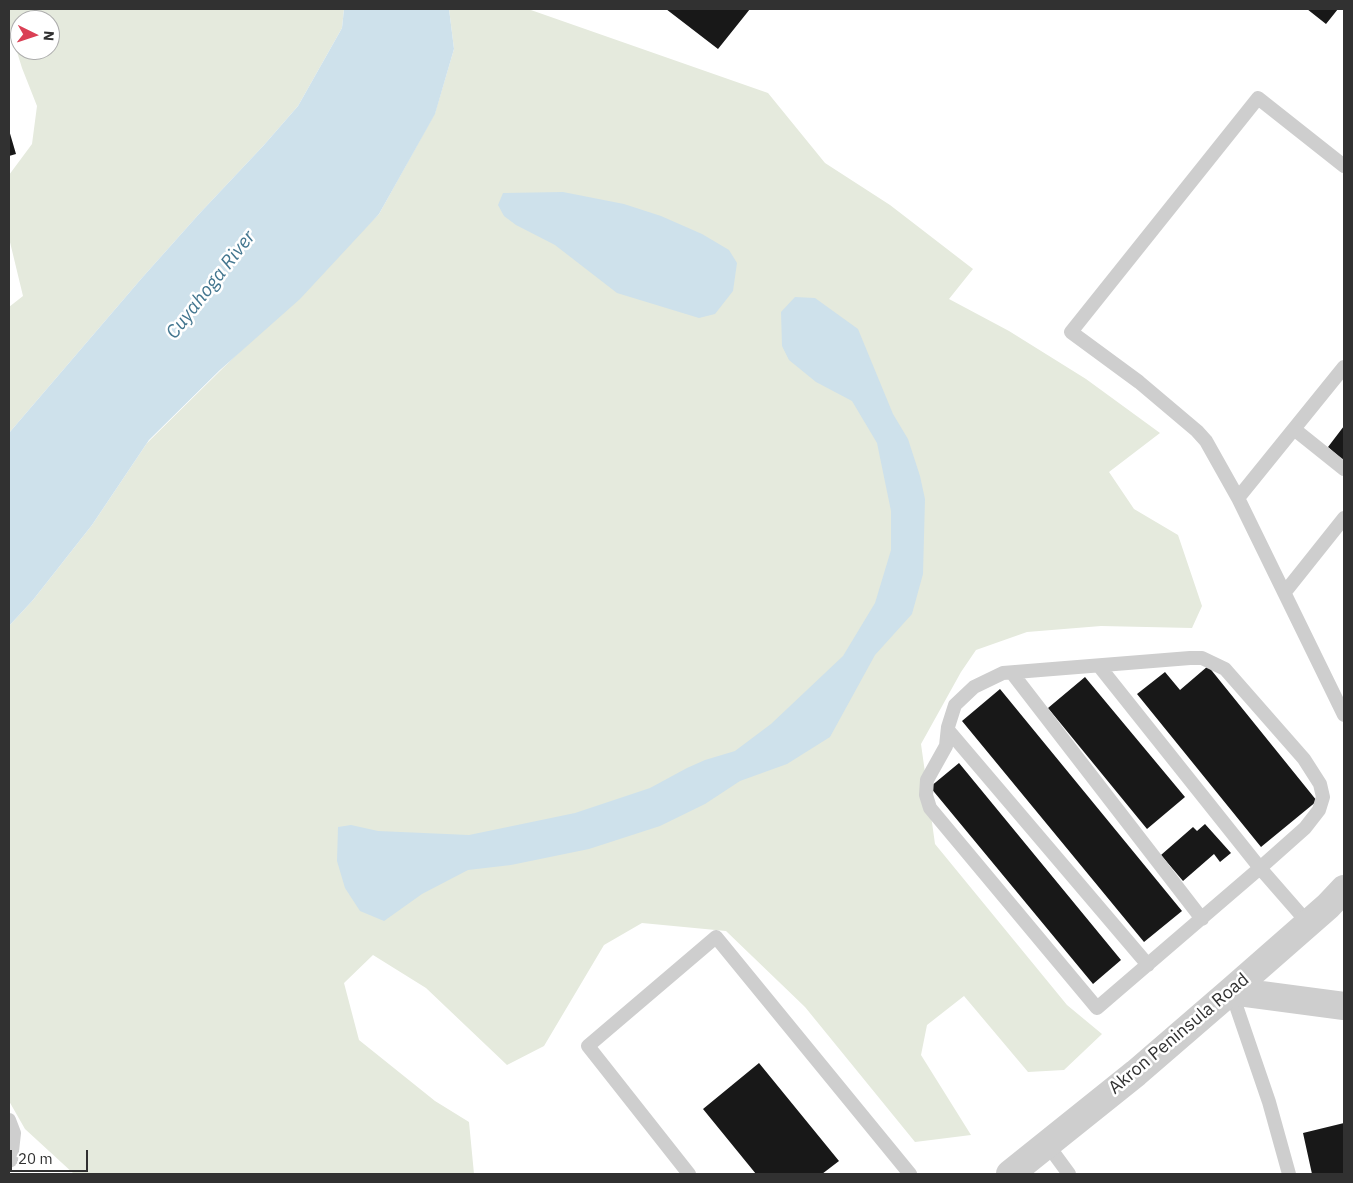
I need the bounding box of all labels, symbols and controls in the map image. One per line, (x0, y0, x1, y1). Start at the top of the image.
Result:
north arrow (10, 10, 60, 60)
text: N (40, 30, 58, 42)
water label: Cuyahoga River (162, 226, 260, 344)
street label: Akron Peninsula Road (1104, 969, 1254, 1099)
scale bar (12, 1140, 90, 1172)
text: 20 m (18, 1149, 53, 1168)

